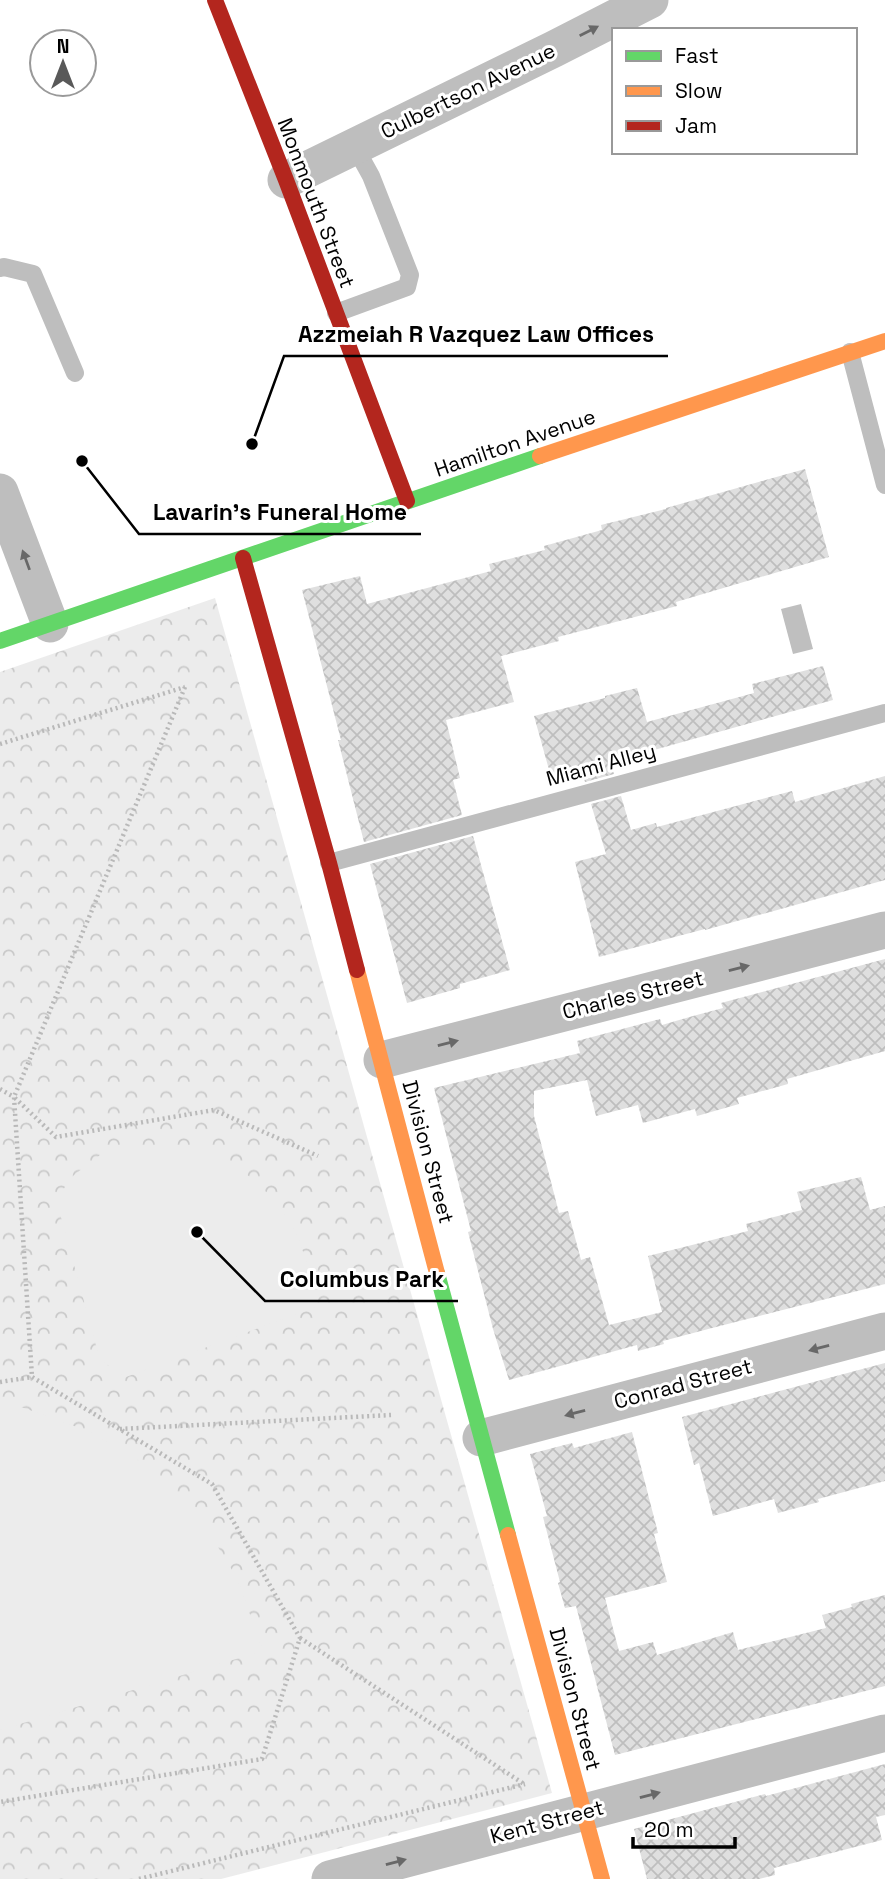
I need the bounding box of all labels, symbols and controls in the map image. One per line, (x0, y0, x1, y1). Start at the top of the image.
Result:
one-way arrow (579, 26, 599, 37)
north arrow (28, 28, 98, 98)
legend (612, 28, 857, 154)
text: N (57, 34, 69, 59)
street label: Culbertson Avenue (376, 37, 560, 145)
text: Fast (675, 42, 719, 69)
text: Slow (675, 77, 723, 104)
text: Jam (675, 112, 717, 139)
street label: Monmouth Street (272, 114, 361, 292)
callout: Azzmeiah R Vazquez Law Offices (284, 312, 668, 356)
text: Azzmeiah R Vazquez Law Offices (298, 319, 654, 349)
street label: Hamilton Avenue (431, 402, 599, 483)
callout: Lavarin's Funeral Home (139, 490, 421, 534)
text: Lavarin's Funeral Home (153, 497, 407, 527)
one-way arrow (20, 550, 31, 571)
street label: Miami Alley (543, 737, 659, 792)
one-way arrow (729, 962, 751, 973)
street label: Charles Street (559, 964, 706, 1025)
one-way arrow (437, 1037, 459, 1048)
street label: Division Street (396, 1077, 461, 1226)
callout: Columbus Park (265, 1257, 458, 1301)
text: Columbus Park (280, 1264, 444, 1294)
one-way arrow (808, 1343, 830, 1354)
street label: Conrad Street (611, 1352, 755, 1415)
one-way arrow (564, 1408, 586, 1419)
street label: Division Street (543, 1624, 608, 1773)
one-way arrow (639, 1789, 661, 1800)
street label: Kent Street (487, 1793, 607, 1850)
scale bar (633, 1806, 734, 1850)
text: 20 m (644, 1816, 694, 1843)
one-way arrow (386, 1856, 408, 1867)

